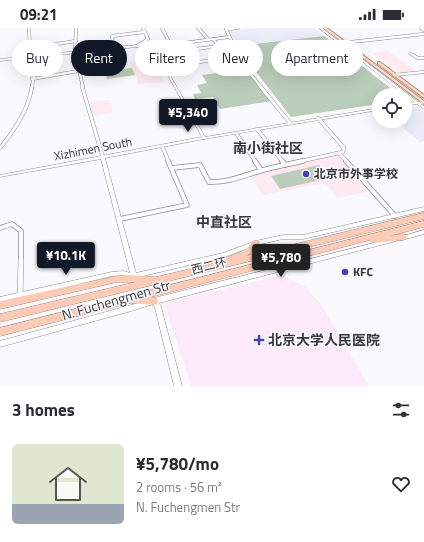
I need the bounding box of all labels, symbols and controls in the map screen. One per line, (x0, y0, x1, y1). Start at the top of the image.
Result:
text: 09:21 (20, 3, 57, 26)
chip: Buy (12, 40, 63, 76)
chip: Rent (71, 40, 127, 76)
chip: Filters (135, 40, 200, 76)
chip: New (208, 40, 263, 76)
chip: Apartment (271, 40, 363, 76)
map controls (372, 88, 412, 128)
button: locate (372, 88, 412, 128)
pin: ¥5,340 (155, 99, 221, 133)
text: ¥5,340 (168, 102, 208, 122)
street label: Xizhimen South (52, 132, 133, 165)
district label: 南小街社区 (233, 137, 303, 158)
place label: 北京市外事学校 (314, 164, 398, 183)
marker: 北京市外事学校 (301, 169, 311, 179)
district label: 中直社区 (196, 211, 252, 232)
pin: ¥10.1K (33, 242, 99, 276)
pin: ¥5,780 (248, 244, 314, 278)
text: ¥10.1K (46, 245, 86, 265)
text: ¥5,780 (261, 247, 301, 267)
street label: 西二环 (189, 252, 229, 279)
place label: KFC (353, 262, 373, 281)
marker: KFC (340, 267, 350, 277)
street label: N. Fuchengmen Str (59, 274, 173, 325)
place label: 北京大学人民医院 (268, 329, 380, 350)
marker: 北京大学人民医院 (253, 334, 265, 346)
text: 3 homes (12, 397, 75, 423)
icon: filters (390, 399, 412, 421)
text: ¥5,780/mo (136, 451, 219, 477)
icon: home (44, 460, 92, 508)
icon: heart (390, 473, 412, 495)
text: 2 rooms · 56 m² (136, 477, 222, 497)
text: N. Fuchengmen Str (136, 497, 240, 517)

